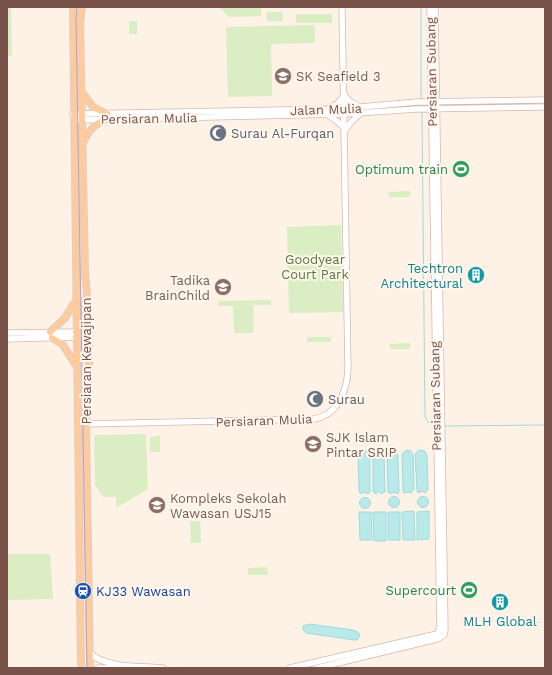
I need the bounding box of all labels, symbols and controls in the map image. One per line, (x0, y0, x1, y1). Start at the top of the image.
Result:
street label: Persiaran Subang (423, 17, 440, 127)
school or university icon: SK Seafield 3 (273, 66, 293, 86)
place label: SK Seafield 3 (296, 69, 380, 84)
street label: Jalan Mulia (290, 101, 363, 118)
street label: Persiaran Mulia (100, 110, 198, 127)
mosque icon: Surau Al-Furqan (208, 123, 228, 143)
place label: Surau Al-Furqan (231, 126, 334, 141)
sports icon: Optimum train (451, 159, 471, 179)
place label: Optimum train (355, 162, 448, 177)
park label: Goodyear Court Park (281, 252, 349, 282)
place label: Techtron Architectural (380, 261, 463, 291)
building icon: Techtron Architectural (466, 265, 486, 285)
place label: Tadika BrainChild (145, 273, 211, 303)
school or university icon: Tadika BrainChild (213, 277, 233, 297)
street label: Persiaran Kewajipan (79, 298, 94, 424)
street label: Persiaran Subang (427, 341, 444, 451)
mosque icon: Surau (305, 389, 325, 409)
place label: Surau (328, 392, 365, 407)
street label: Persiaran Mulia (215, 411, 313, 430)
place label: SJK Islam Pintar SRIP (326, 430, 396, 460)
school or university icon: SJK Islam Pintar SRIP (303, 434, 323, 454)
place label: Kompleks Sekolah Wawasan USJ15 (170, 491, 286, 521)
school or university icon: Kompleks Sekolah Wawasan USJ15 (147, 495, 167, 515)
sports icon: Supercourt (459, 580, 479, 600)
station icon: KJ33 Wawasan (73, 581, 93, 601)
place label: Supercourt (386, 583, 457, 598)
place label: KJ33 Wawasan (96, 584, 191, 599)
building icon: MLH Global (490, 592, 510, 612)
place label: MLH Global (463, 614, 537, 629)

